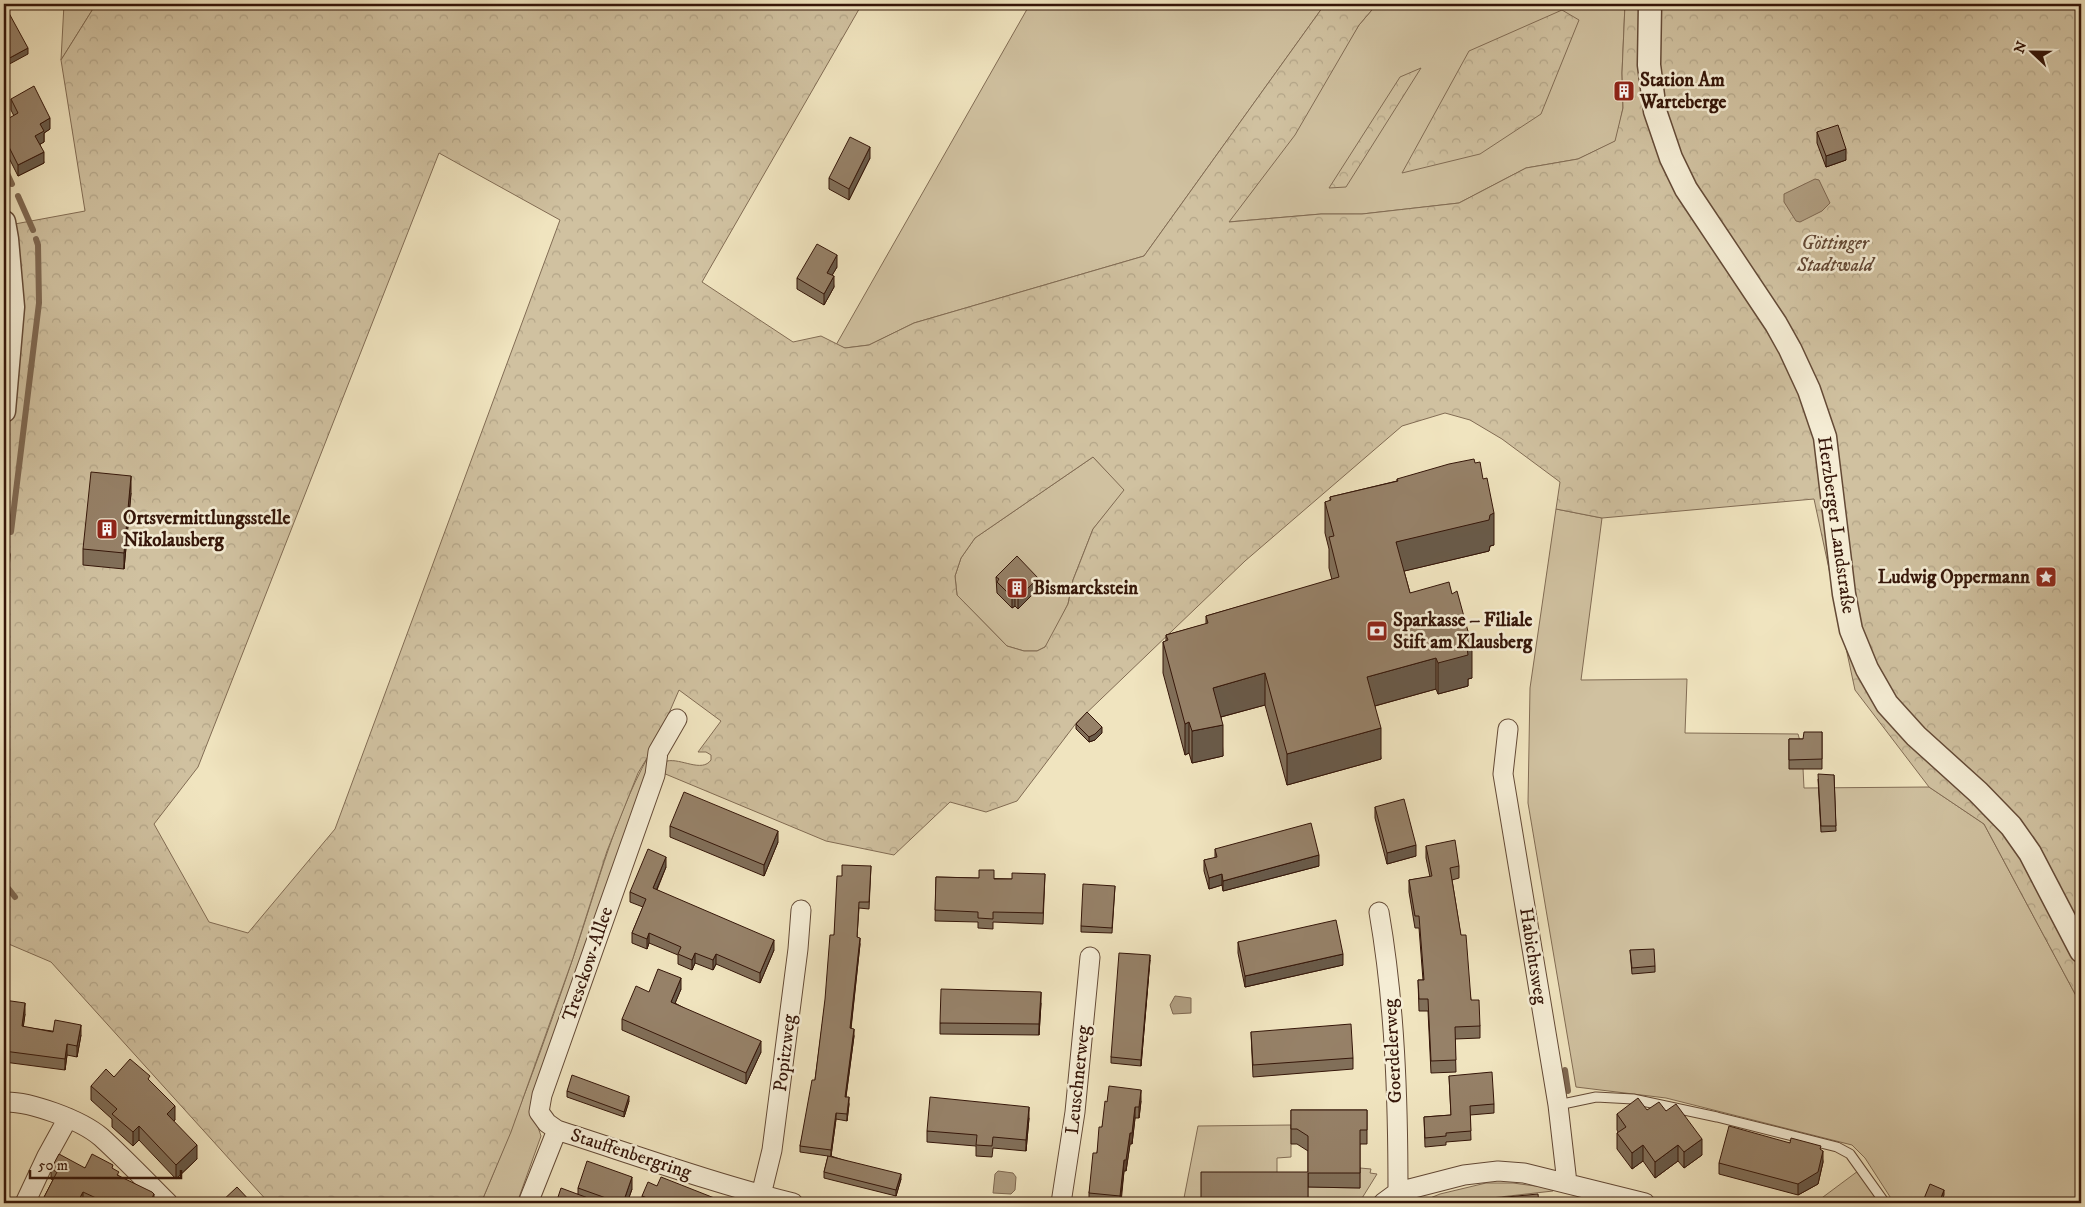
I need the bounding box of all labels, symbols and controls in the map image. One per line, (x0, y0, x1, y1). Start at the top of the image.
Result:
north arrow (2008, 28, 2058, 78)
text: N (2010, 38, 2032, 56)
place label: Station Am Warteberge (1639, 69, 1726, 114)
building icon: Station Am Warteberge (1612, 79, 1636, 103)
park label: Göttinger Stadtwald (1796, 232, 1876, 277)
street label: Herzberger Landstraße (1812, 435, 1860, 615)
place label: Ortsvermittlungsstelle Nikolausberg (123, 507, 290, 552)
building icon: Ortsvermittlungsstelle Nikolausberg (95, 517, 119, 541)
place icon: Ludwig Oppermann (2034, 565, 2058, 589)
place label: Ludwig Oppermann (1878, 566, 2031, 589)
building icon: Bismarckstein (1005, 576, 1029, 600)
place label: Bismarckstein (1033, 577, 1139, 600)
place label: Sparkasse – Filiale Stift am Klausberg (1393, 609, 1533, 654)
bank icon: Sparkasse – Filiale Stift am Klausberg (1365, 619, 1389, 643)
street label: Tresckow-Allee (558, 904, 618, 1024)
street label: Habichtsweg (1514, 906, 1552, 1007)
street label: Goerdelerweg (1379, 997, 1407, 1104)
street label: Popitzweg (769, 1012, 801, 1093)
street label: Leuschnerweg (1061, 1024, 1095, 1136)
street label: Stauffenbergring (568, 1124, 695, 1185)
scale bar (30, 1147, 181, 1179)
text: 50 m (38, 1156, 68, 1175)

